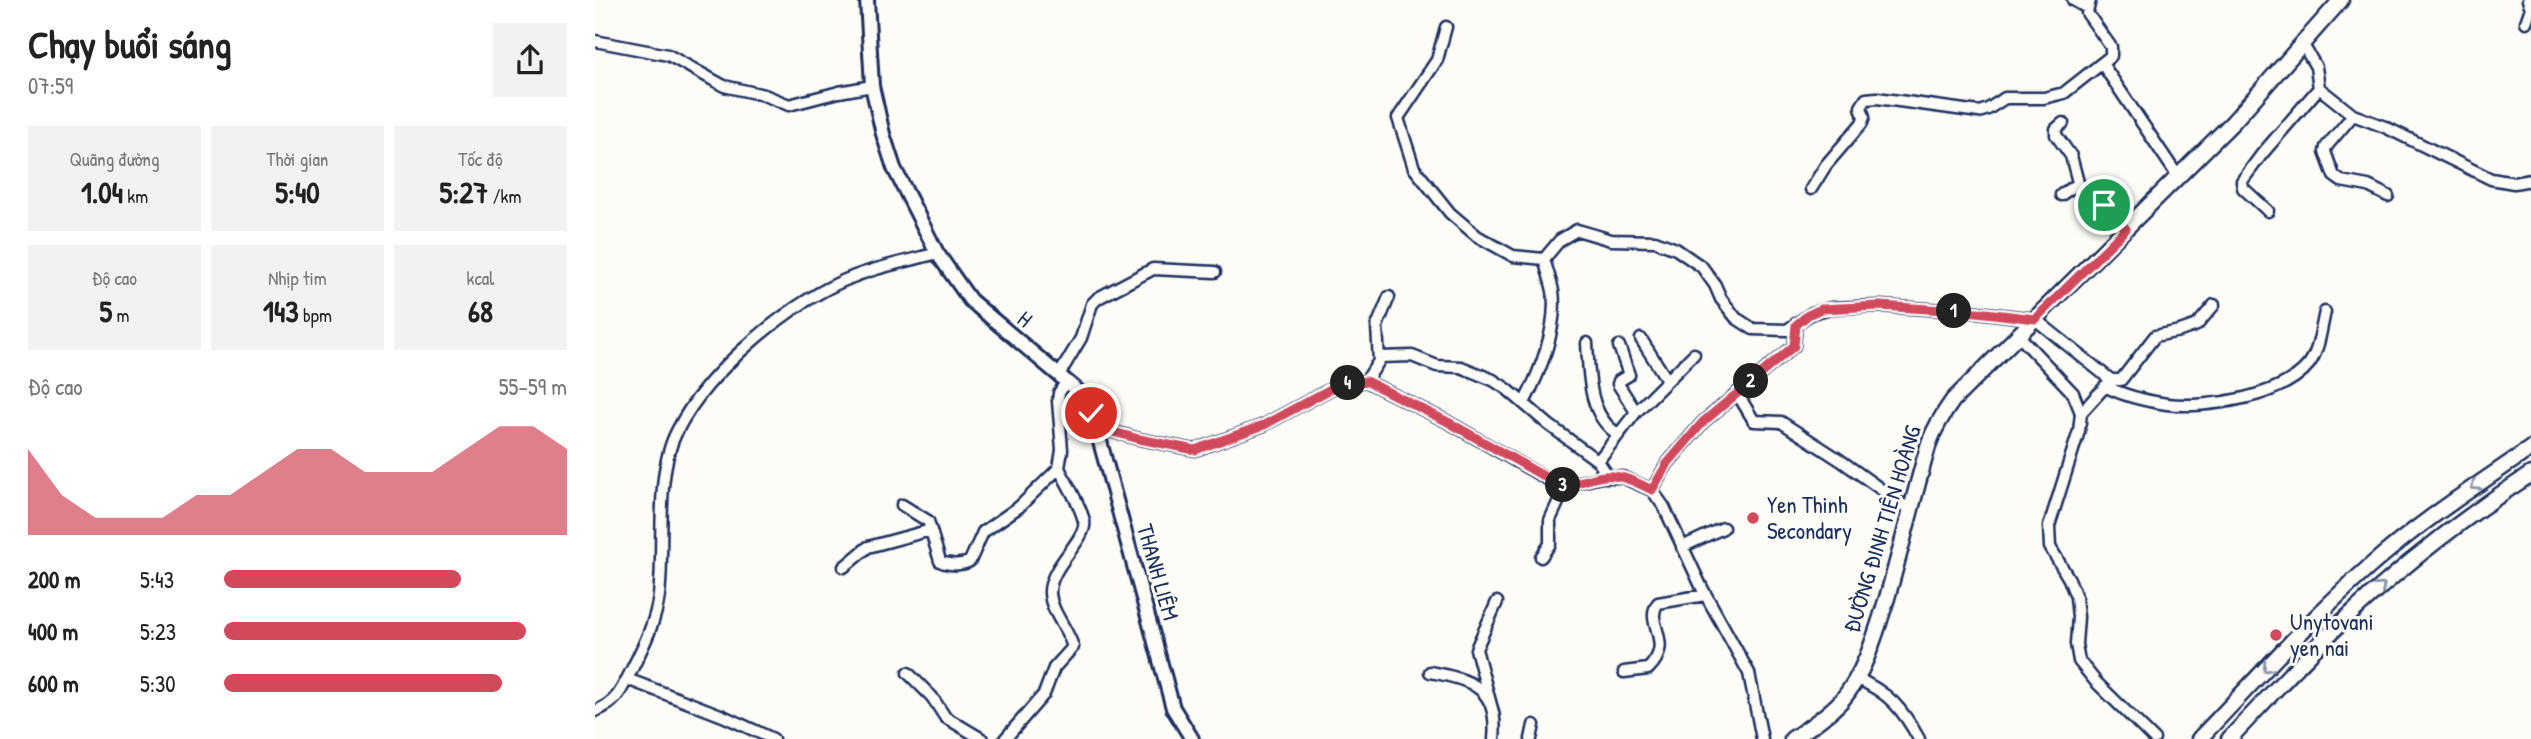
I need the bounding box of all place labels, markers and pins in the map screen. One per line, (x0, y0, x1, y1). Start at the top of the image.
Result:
pin (2074, 175, 2134, 235)
pin: 1 (1937, 294, 1971, 328)
pin: 2 (1733, 364, 1769, 398)
pin: 4 (1331, 366, 1365, 400)
pin (1061, 383, 1121, 443)
pin: 3 (1545, 468, 1581, 503)
place label: Yen Thinh Secondary (1767, 489, 1852, 546)
marker: Yen Thinh Secondary (1745, 510, 1761, 526)
place label: Unytovani yen nai (2290, 606, 2374, 663)
marker: Unytovani yen nai (2268, 627, 2284, 643)

